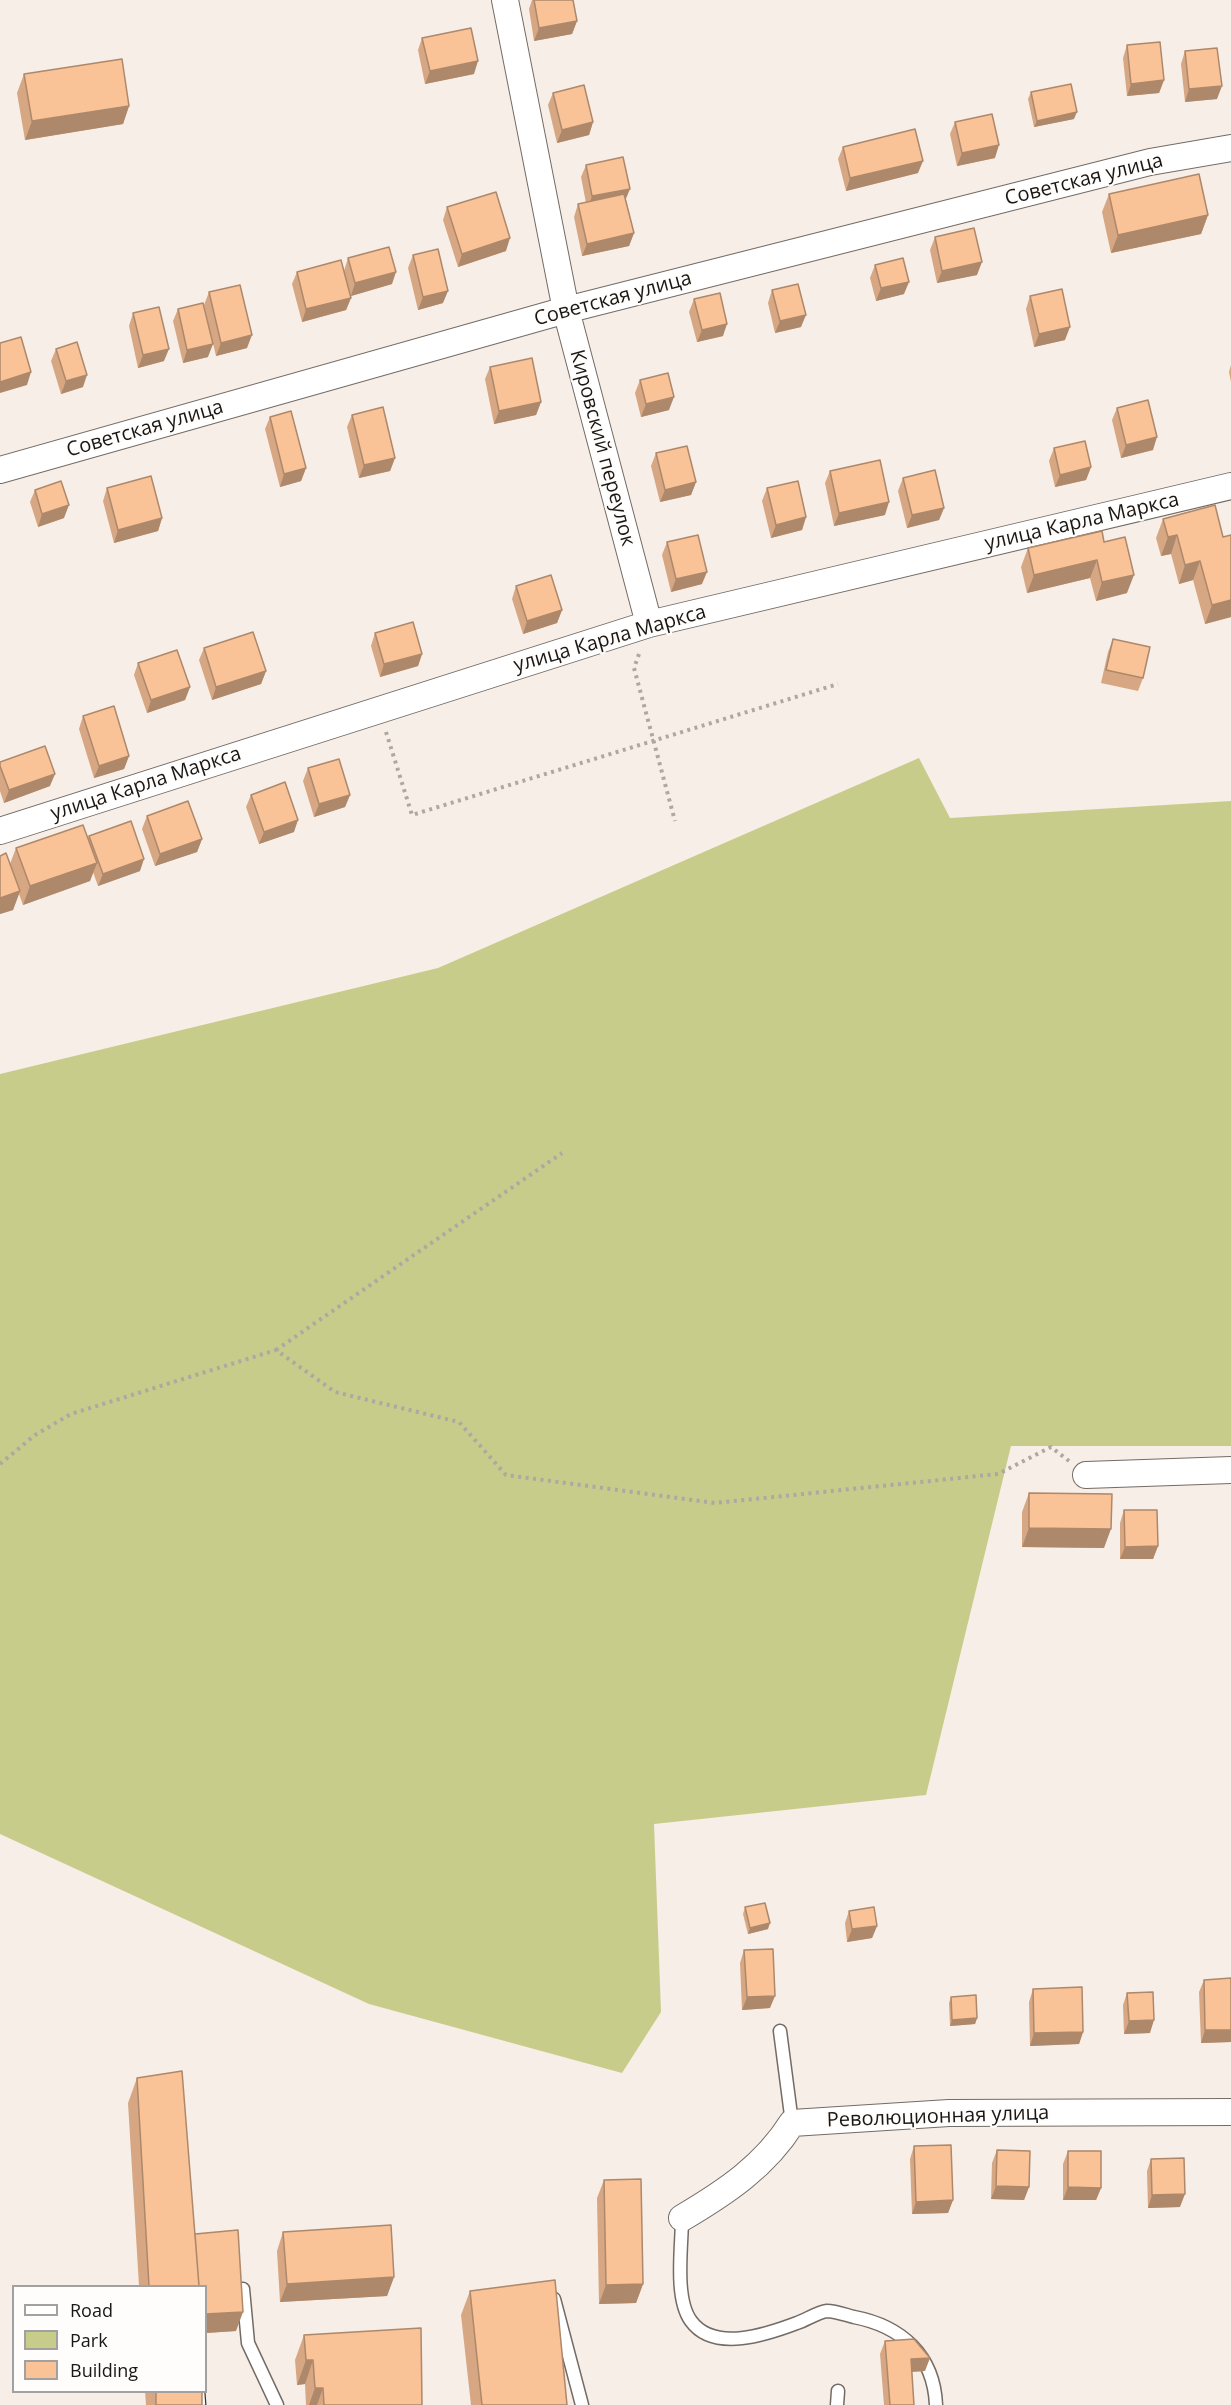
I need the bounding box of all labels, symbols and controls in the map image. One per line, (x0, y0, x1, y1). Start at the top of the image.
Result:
street label: Советская улица (1003, 149, 1165, 211)
street label: Советская улица (532, 266, 694, 332)
street label: Кировский переулок (564, 347, 640, 549)
street label: Советская улица (64, 395, 226, 463)
street label: улица Карла Маркса (983, 488, 1181, 556)
street label: улица Карла Маркса (511, 600, 709, 678)
street label: улица Карла Маркса (48, 742, 244, 826)
street label: Революционная улица (826, 2101, 1050, 2133)
legend (12, 2285, 207, 2393)
text: Road (70, 2298, 113, 2322)
text: Park (70, 2328, 108, 2352)
text: Building (70, 2358, 138, 2382)

